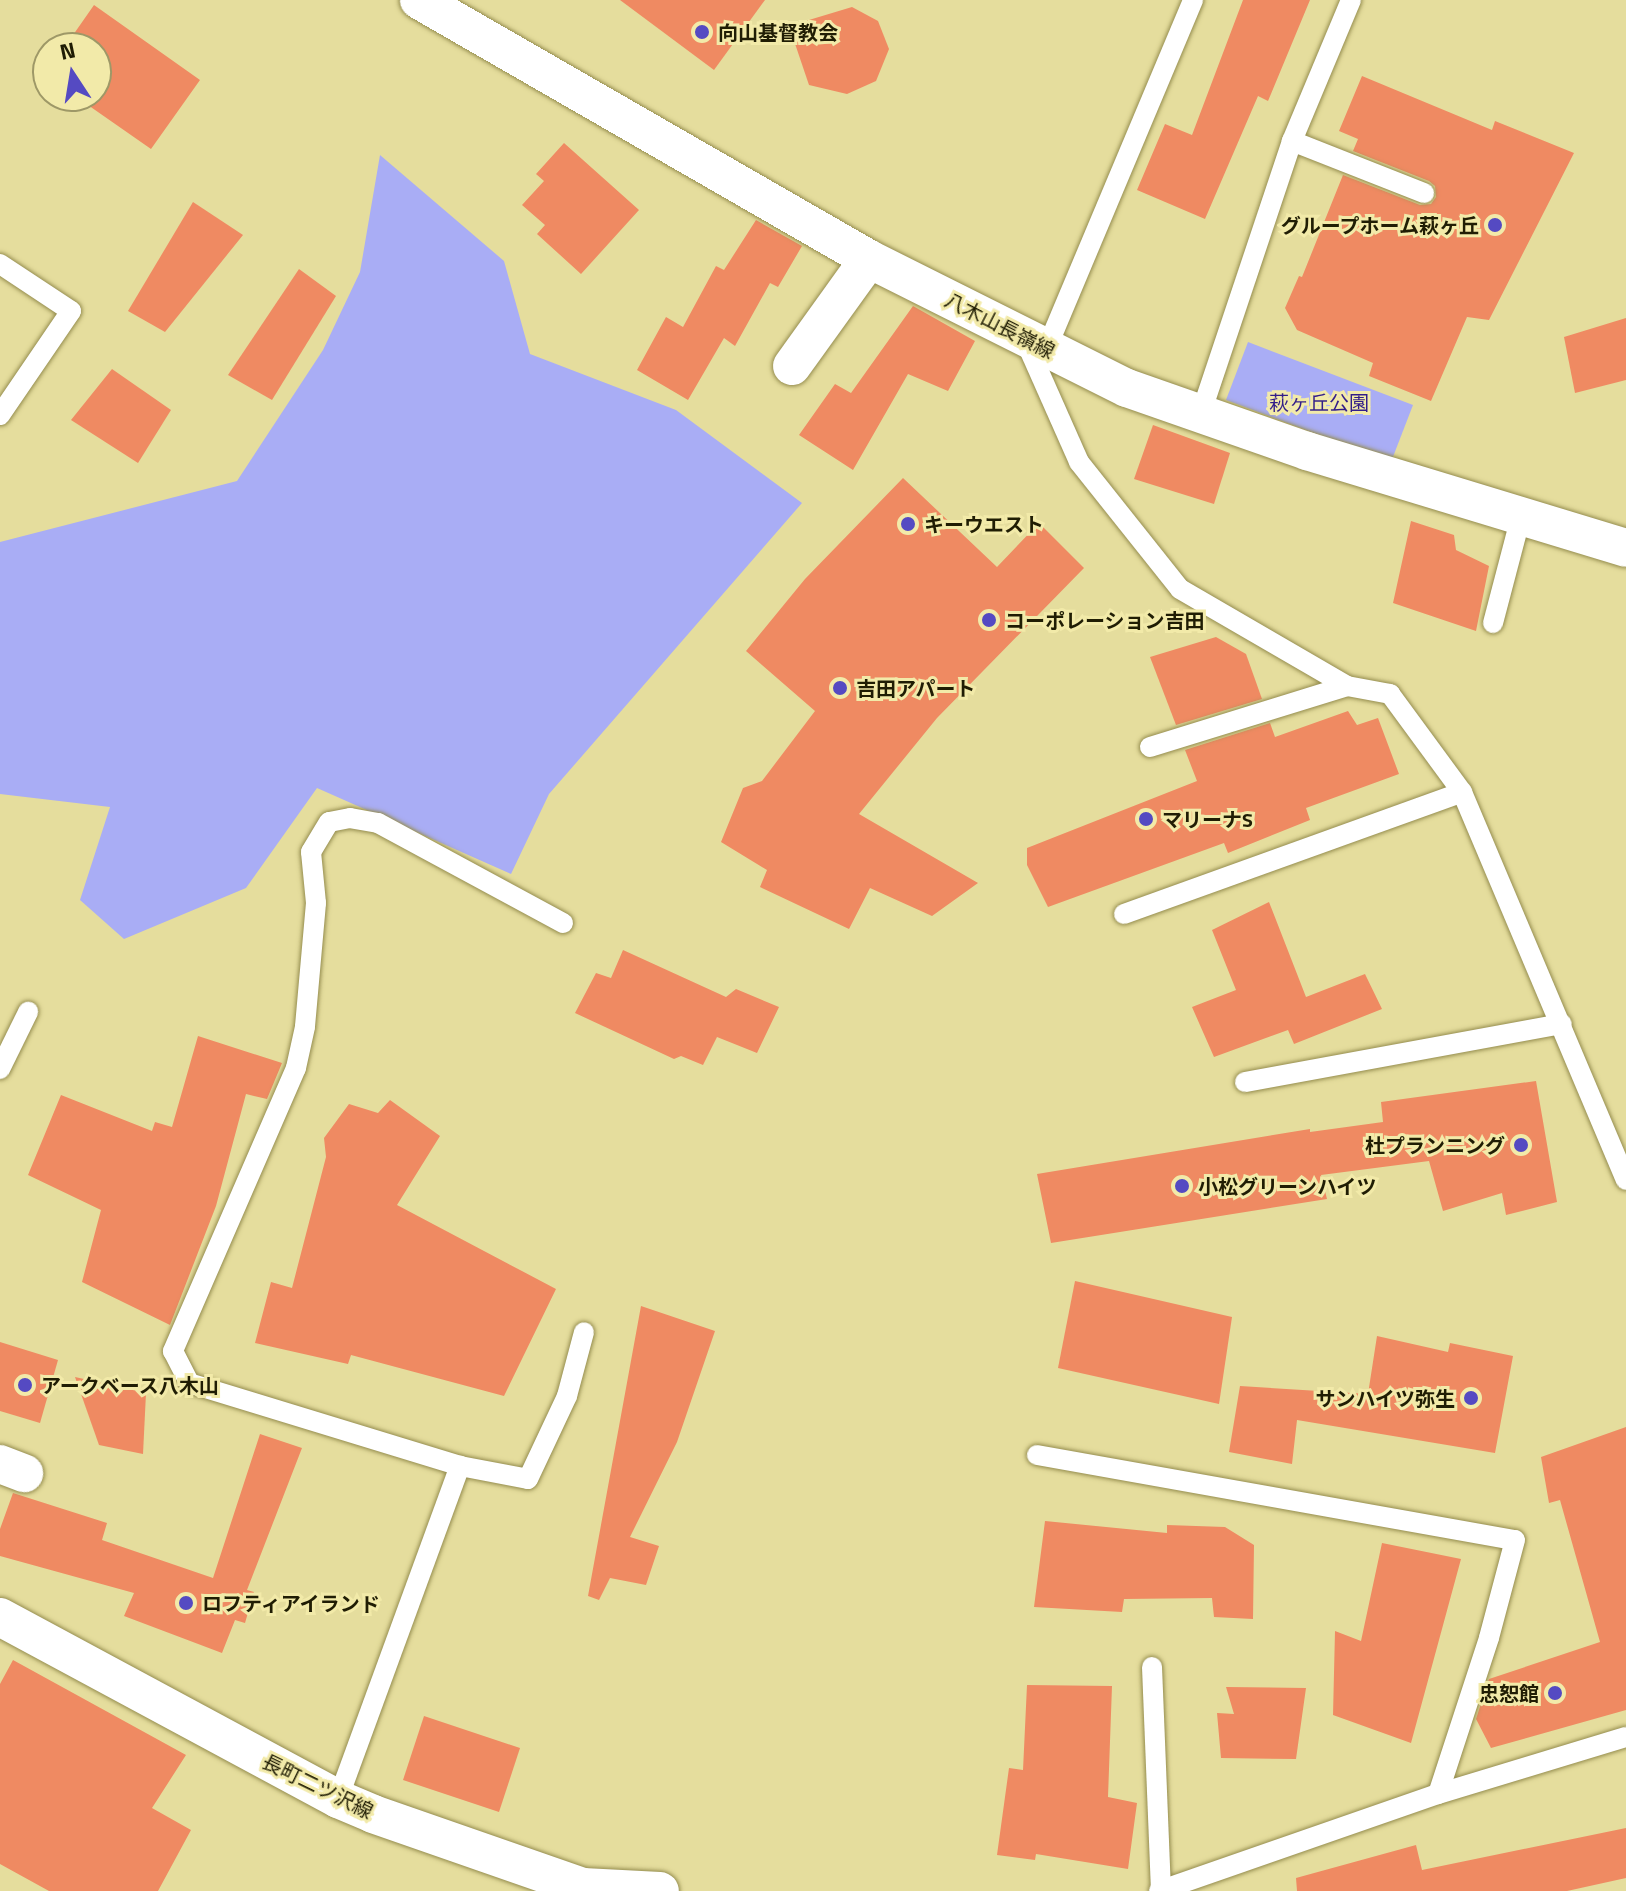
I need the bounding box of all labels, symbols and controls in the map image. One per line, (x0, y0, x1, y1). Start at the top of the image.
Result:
place label: 向山基督教会 (718, 20, 838, 44)
marker: 向山基督教会 (693, 23, 711, 41)
north arrow (32, 32, 112, 112)
text: N (56, 32, 78, 69)
place label: グループホーム萩ヶ丘 (1279, 213, 1479, 237)
marker: グループホーム萩ヶ丘 (1486, 216, 1504, 234)
street label: 八木山長嶺線 (941, 287, 1059, 363)
park label: 萩ヶ丘公園 (1269, 390, 1369, 414)
place label: キーウエスト (924, 512, 1044, 536)
marker: キーウエスト (899, 515, 917, 533)
place label: コーポレーション吉田 (1005, 608, 1205, 632)
marker: コーポレーション吉田 (980, 611, 998, 629)
place label: 吉田アパート (856, 676, 976, 700)
marker: 吉田アパート (831, 679, 849, 697)
place label: マリーナS (1162, 807, 1253, 831)
marker: マリーナS (1137, 810, 1155, 828)
place label: 杜プランニング (1365, 1133, 1505, 1157)
marker: 杜プランニング (1512, 1136, 1530, 1154)
place label: 小松グリーンハイツ (1198, 1174, 1378, 1198)
marker: 小松グリーンハイツ (1173, 1177, 1191, 1195)
place label: アークベース八木山 (41, 1373, 220, 1397)
marker: アークベース八木山 (16, 1376, 34, 1394)
place label: サンハイツ弥生 (1315, 1386, 1455, 1410)
marker: サンハイツ弥生 (1462, 1389, 1480, 1407)
place label: ロフティアイランド (202, 1591, 382, 1615)
marker: ロフティアイランド (177, 1594, 195, 1612)
place label: 忠恕館 (1479, 1681, 1539, 1705)
marker: 忠恕館 (1546, 1684, 1564, 1702)
street label: 長町二ツ沢線 (259, 1749, 377, 1823)

